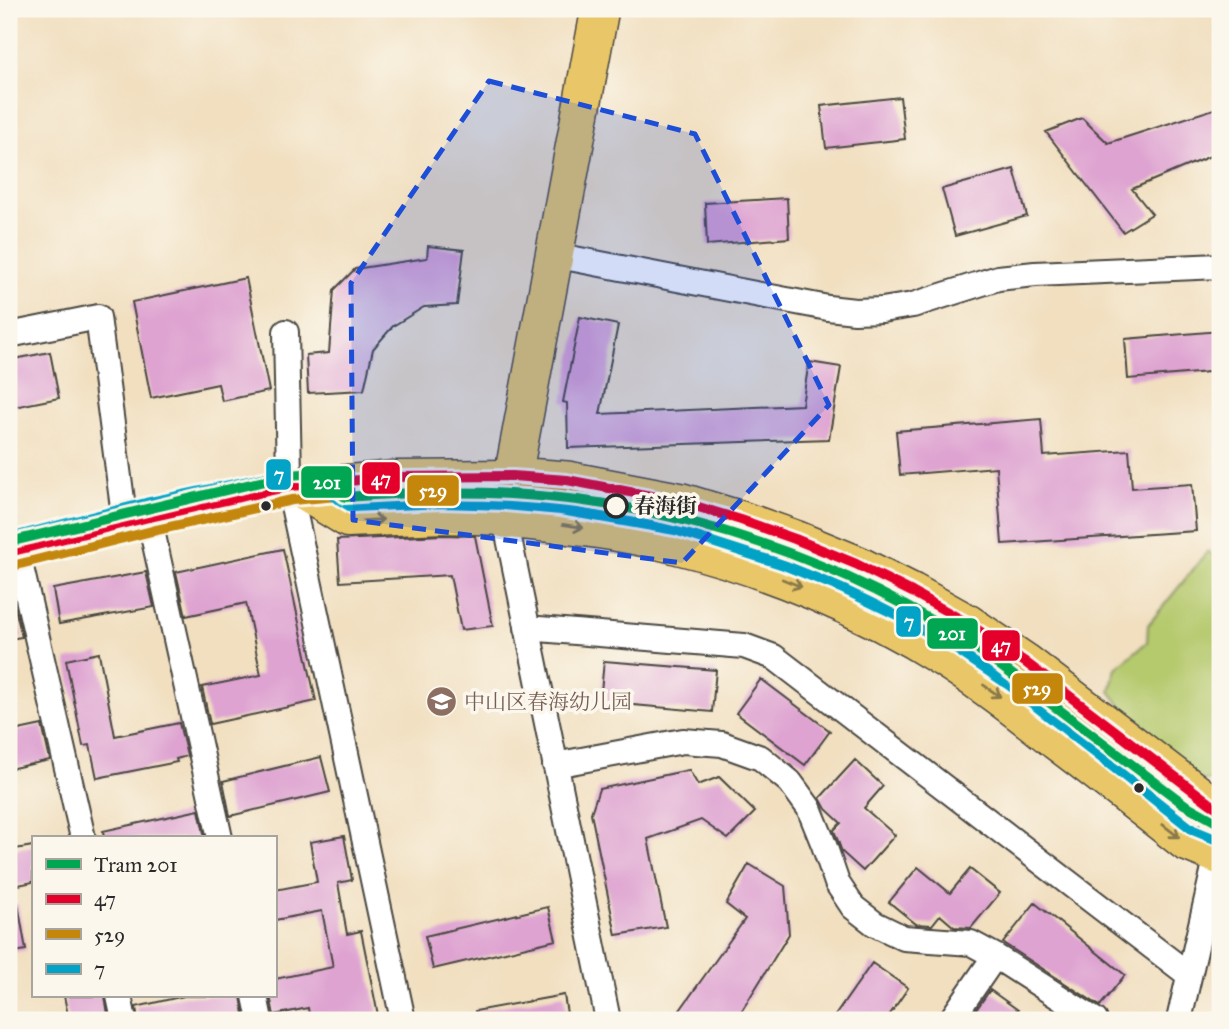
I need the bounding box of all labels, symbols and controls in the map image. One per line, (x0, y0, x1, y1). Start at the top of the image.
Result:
line badge: 7 (265, 458, 292, 491)
line badge: 47 (361, 461, 401, 495)
text: 7 (274, 463, 284, 486)
line badge: 201 (300, 465, 353, 499)
text: 47 (371, 467, 391, 491)
text: 201 (313, 471, 341, 494)
line badge: 529 (406, 474, 460, 507)
text: 529 (419, 479, 447, 503)
place label: 春海街 (634, 493, 697, 519)
marker: 春海街 (604, 494, 628, 518)
unlabelled marker (259, 499, 273, 513)
one-way arrow (361, 513, 384, 526)
one-way arrow (561, 520, 583, 533)
one-way arrow (781, 578, 802, 591)
line badge: 7 (895, 605, 922, 638)
text: 7 (904, 610, 914, 633)
line badge: 201 (926, 617, 979, 650)
text: 201 (938, 622, 966, 645)
line badge: 47 (981, 629, 1021, 662)
text: 47 (991, 634, 1011, 658)
line badge: 529 (1011, 672, 1064, 705)
text: 529 (1023, 677, 1051, 701)
one-way arrow (982, 684, 1001, 698)
school or university icon: 中山区春海幼儿园 (424, 685, 458, 719)
place label: 中山区春海幼儿园 (464, 689, 632, 715)
unlabelled marker (1132, 781, 1146, 795)
one-way arrow (1162, 823, 1180, 838)
legend (32, 836, 276, 998)
text: Tram 201 (94, 852, 178, 878)
text: 47 (94, 886, 116, 912)
text: 529 (94, 922, 125, 948)
text: 7 (94, 956, 105, 982)

